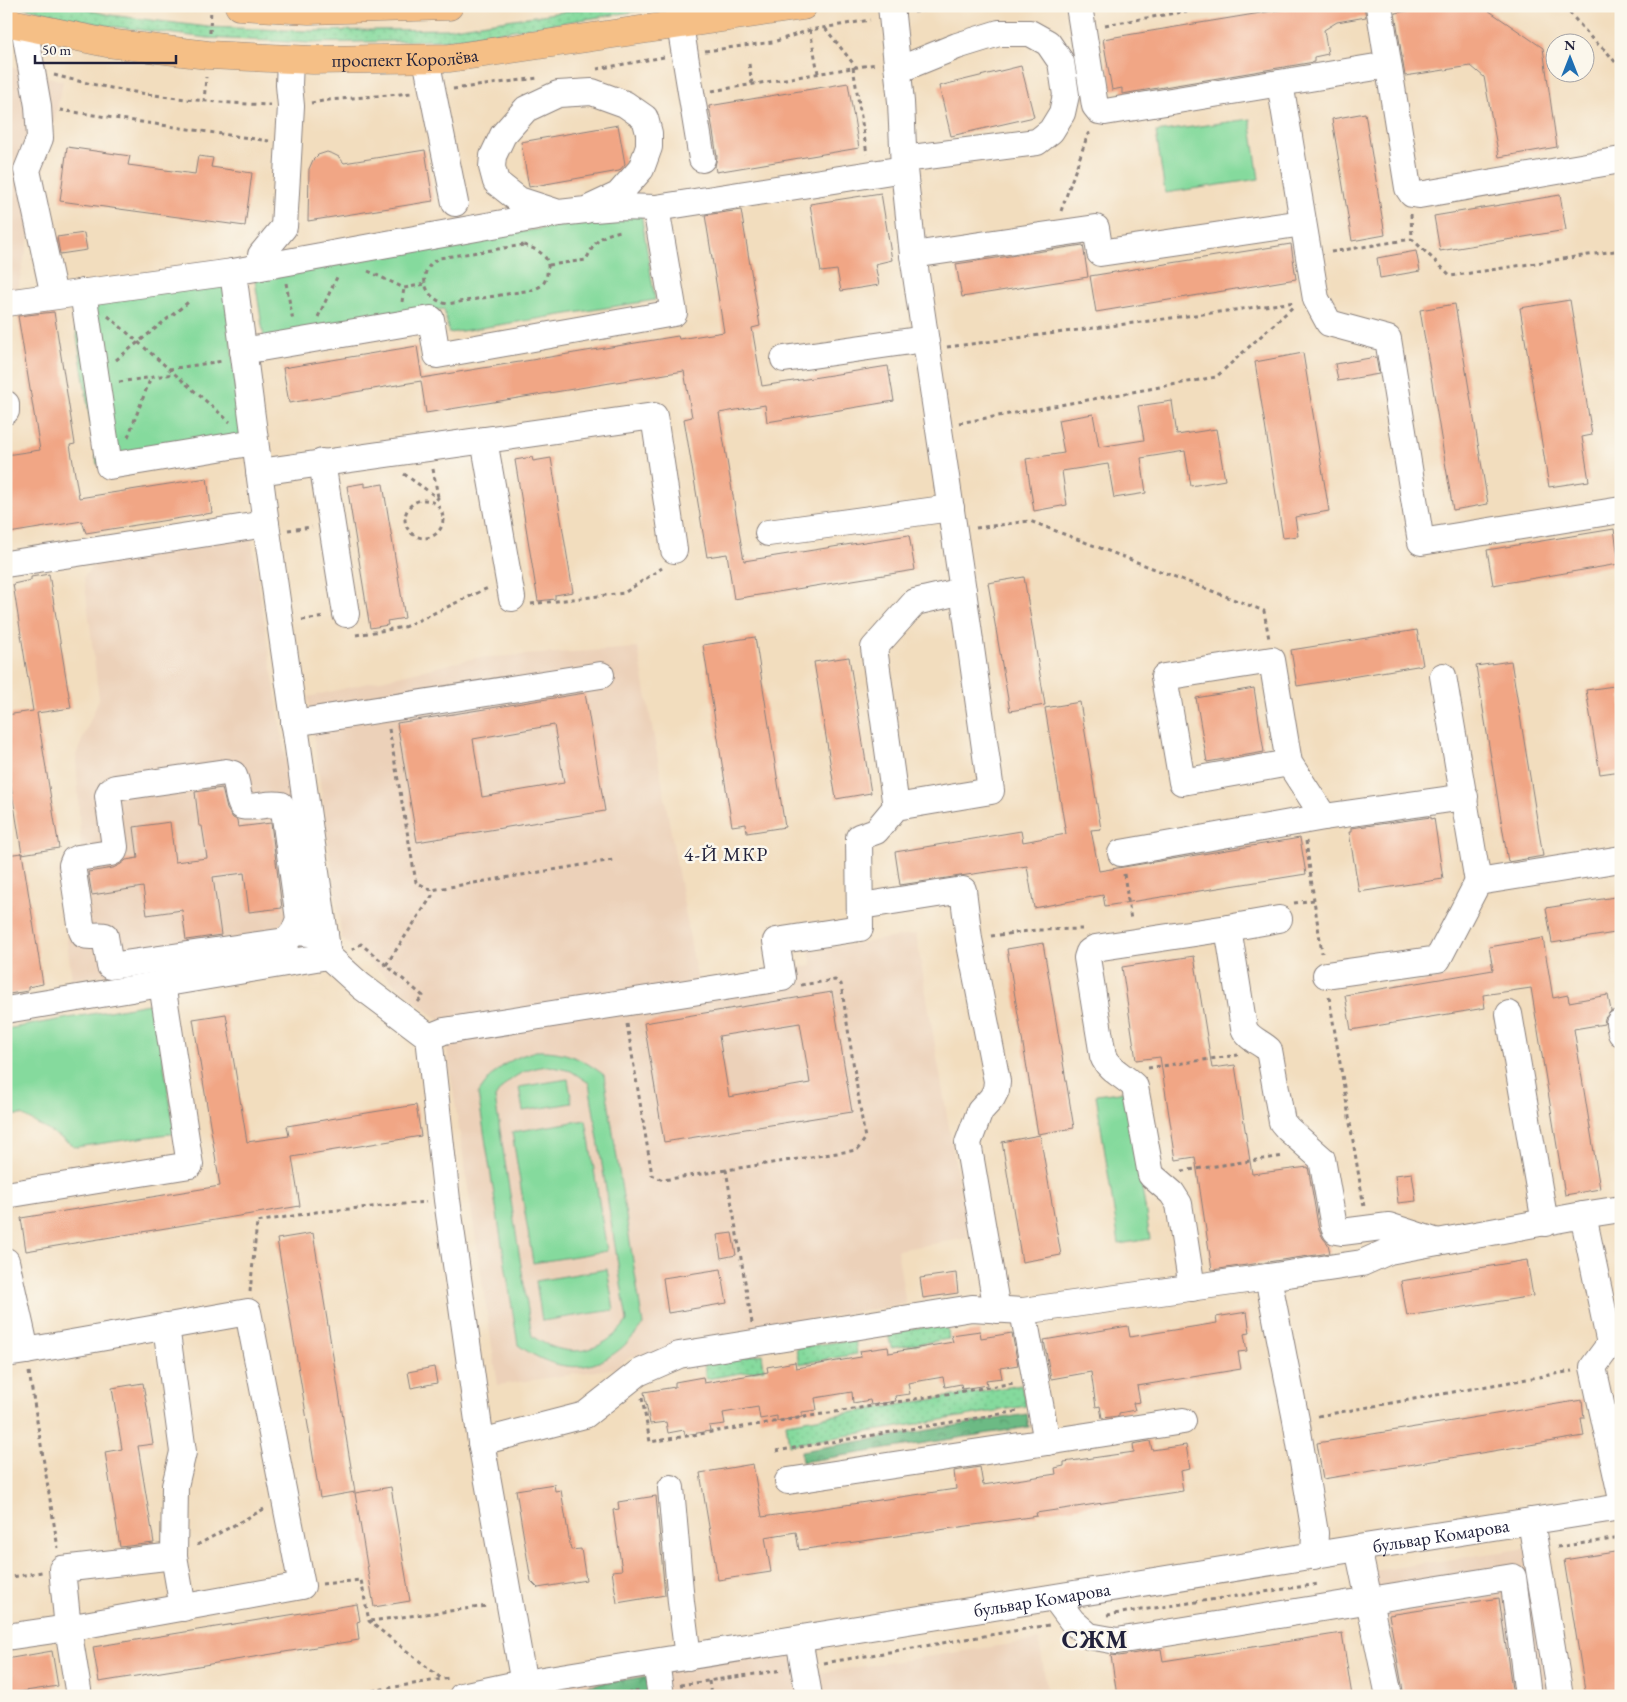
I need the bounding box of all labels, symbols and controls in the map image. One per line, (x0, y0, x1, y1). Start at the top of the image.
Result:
scale bar (35, 32, 176, 64)
north arrow (1544, 32, 1594, 82)
text: N (1564, 36, 1576, 54)
text: 50 m (42, 40, 71, 59)
street label: проспект Королёва (332, 42, 480, 73)
district label: 4-Й МКР (684, 841, 768, 867)
street label: бульвар Комарова (1371, 1513, 1511, 1559)
street label: бульвар Комарова (972, 1576, 1113, 1623)
district label: СЖМ (1061, 1624, 1129, 1655)

